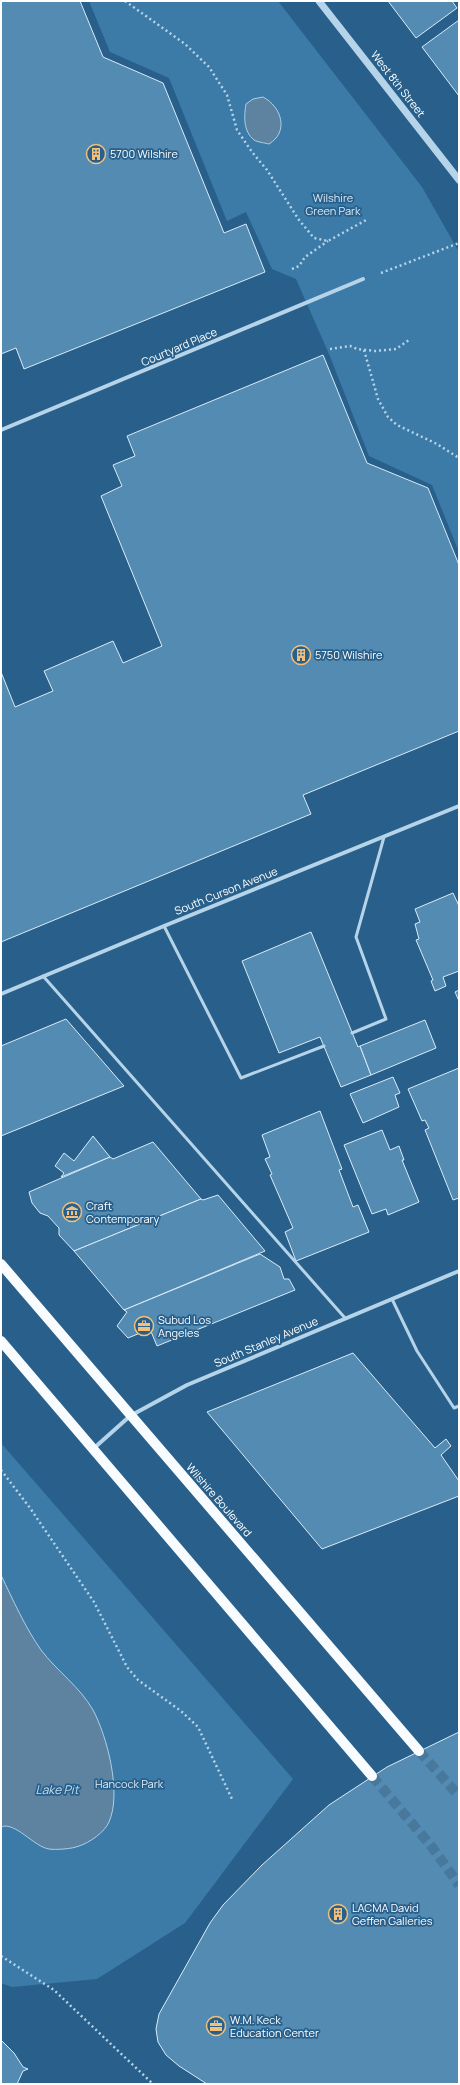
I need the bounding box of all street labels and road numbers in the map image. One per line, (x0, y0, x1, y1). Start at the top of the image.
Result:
street label: West 8th Street (368, 47, 429, 120)
street label: Courtyard Place (139, 324, 220, 369)
street label: South Curson Avenue (172, 863, 280, 918)
street label: South Stanley Avenue (212, 1313, 321, 1370)
street label: Wilshire Boulevard (183, 1460, 256, 1540)

